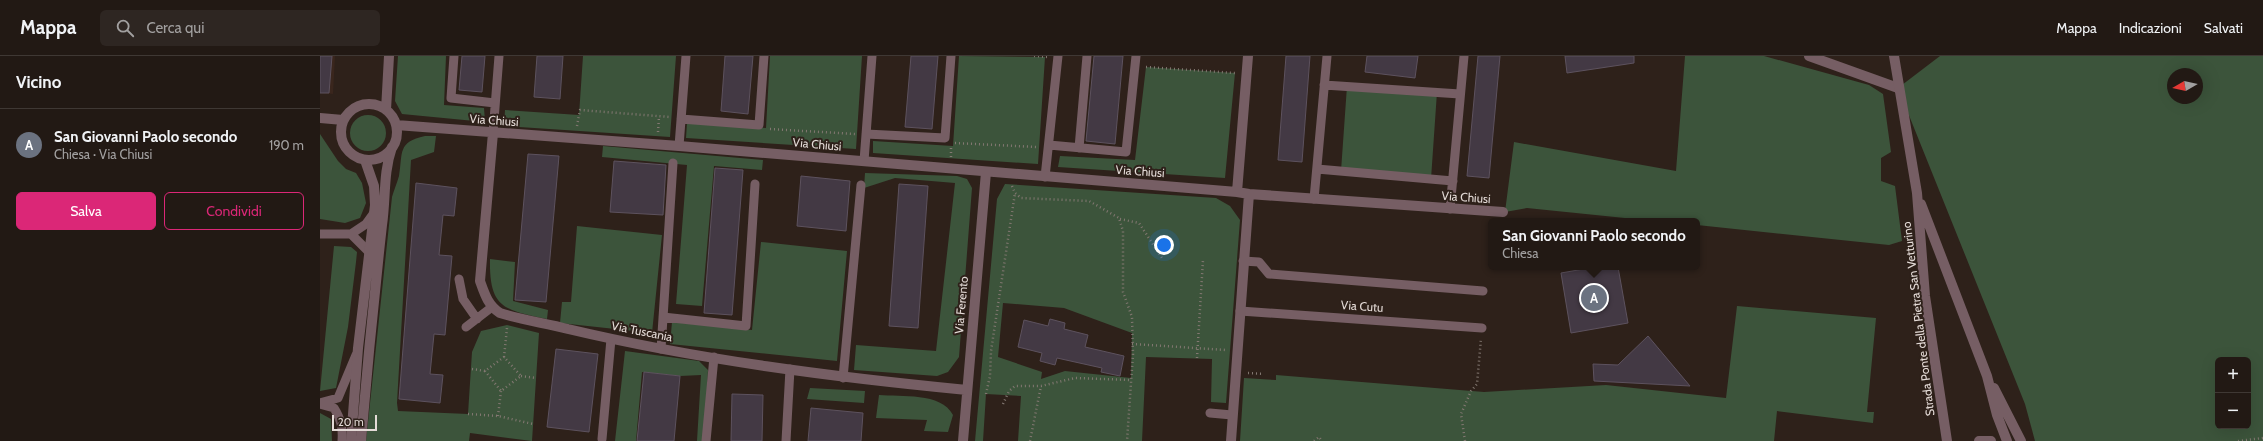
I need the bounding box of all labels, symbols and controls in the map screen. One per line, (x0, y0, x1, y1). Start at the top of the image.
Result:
search box (100, 10, 380, 46)
text: Mappa (20, 16, 76, 39)
icon: search (114, 17, 136, 39)
text: Cerca qui (146, 19, 204, 37)
text: Mappa (2056, 19, 2097, 37)
text: Indicazioni (2119, 19, 2182, 37)
text: Salvati (2204, 19, 2243, 37)
north arrow (2167, 68, 2203, 104)
text: Vicino (16, 72, 61, 92)
street label: Via Chiusi (469, 111, 519, 129)
text: San Giovanni Paolo secondo (54, 128, 237, 146)
street label: Via Chiusi (792, 134, 842, 154)
text: A (25, 137, 33, 153)
text: 190 m (269, 137, 304, 153)
text: Chiesa · Via Chiusi (54, 146, 152, 162)
street label: Via Chiusi (1115, 162, 1165, 180)
street label: Via Chiusi (1441, 188, 1491, 206)
button: Salva (16, 192, 156, 230)
button: Condividi (164, 192, 304, 230)
popup (1488, 218, 1700, 270)
street label: Strada Ponte della Pietra San Vetturino (1899, 221, 1937, 417)
text: San Giovanni Paolo secondo (1502, 227, 1686, 245)
your location (1154, 235, 1174, 255)
text: Chiesa (1502, 245, 1538, 261)
street label: Via Ferento (951, 275, 971, 334)
pin: A (1581, 283, 1607, 313)
street label: Via Cutu (1340, 297, 1384, 315)
street label: Via Tuscania (610, 318, 674, 344)
map controls (2215, 357, 2251, 429)
button: + (2215, 357, 2251, 393)
button: − (2215, 393, 2251, 429)
scale bar (332, 413, 377, 432)
text: 20 m (338, 415, 364, 429)

